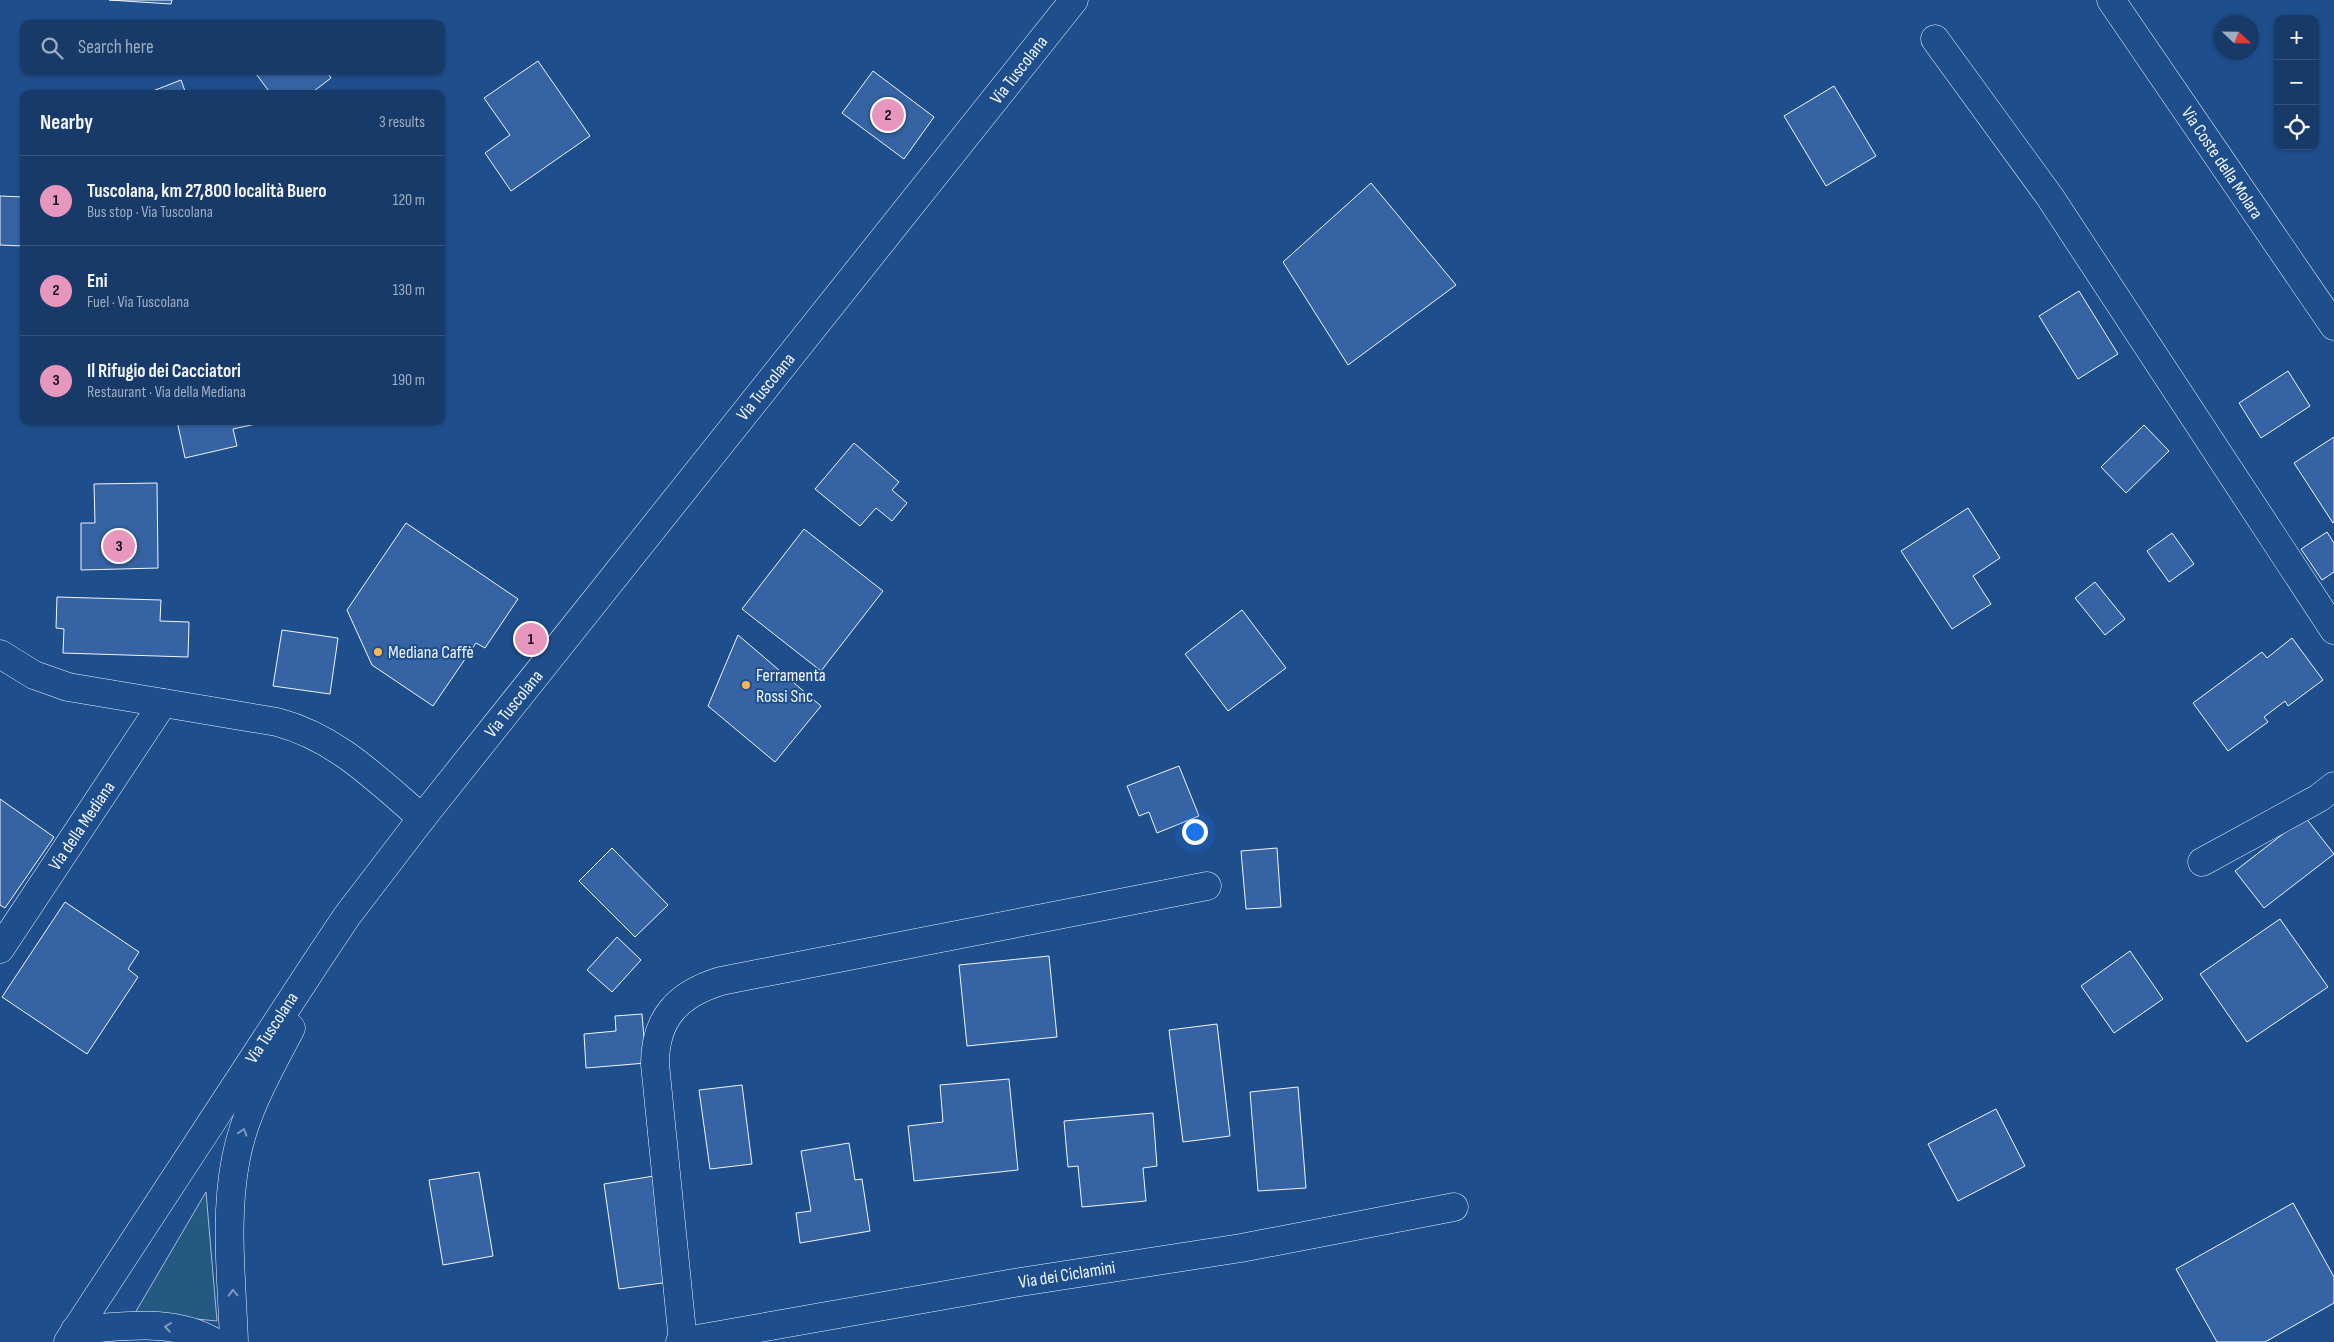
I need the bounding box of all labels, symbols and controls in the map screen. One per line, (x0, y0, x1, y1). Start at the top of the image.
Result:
north arrow (2214, 15, 2259, 60)
map controls (2274, 15, 2319, 150)
button: + (2274, 15, 2319, 60)
search box (20, 20, 445, 75)
street label: Via Tuscolana (986, 32, 1052, 108)
icon: search (38, 34, 66, 62)
text: Search here (78, 36, 154, 59)
button: − (2274, 60, 2319, 105)
pin: 2 (872, 96, 904, 134)
street label: Via Coste della Molara (2177, 103, 2267, 223)
button: locate (2274, 105, 2319, 150)
text: Nearby (40, 110, 93, 135)
text: 3 results (379, 113, 425, 132)
text: Tuscolana, km 27,800 località Buero (87, 180, 326, 203)
text: 1 (53, 191, 59, 210)
text: 120 m (393, 191, 425, 210)
text: Bus stop · Via Tuscolana (87, 203, 213, 222)
text: Eni (87, 270, 108, 293)
text: 2 (52, 281, 60, 300)
text: 130 m (393, 281, 425, 300)
text: Fuel · Via Tuscolana (87, 293, 189, 312)
street label: Via Tuscolana (732, 349, 800, 425)
text: Il Rifugio dei Cacciatori (87, 360, 241, 383)
text: 3 (52, 371, 60, 390)
text: 190 m (392, 371, 425, 390)
text: Restaurant · Via della Mediana (87, 383, 246, 402)
pin: 3 (103, 527, 135, 565)
pin: 1 (515, 620, 547, 658)
place label: Mediana Caffè (388, 642, 474, 663)
marker: Mediana Caffè (372, 646, 384, 658)
place label: Ferramenta Rossi Snc (756, 665, 826, 707)
street label: Via Tuscolana (480, 666, 548, 742)
marker: Ferramenta Rossi Snc (740, 679, 752, 691)
street label: Via della Mediana (45, 777, 119, 874)
your location (1182, 819, 1208, 845)
street label: Via Tuscolana (241, 988, 303, 1068)
one-way arrow (238, 1129, 248, 1137)
street label: Via dei Ciclamini (1017, 1257, 1117, 1293)
one-way arrow (227, 1289, 238, 1297)
one-way arrow (163, 1322, 171, 1333)

